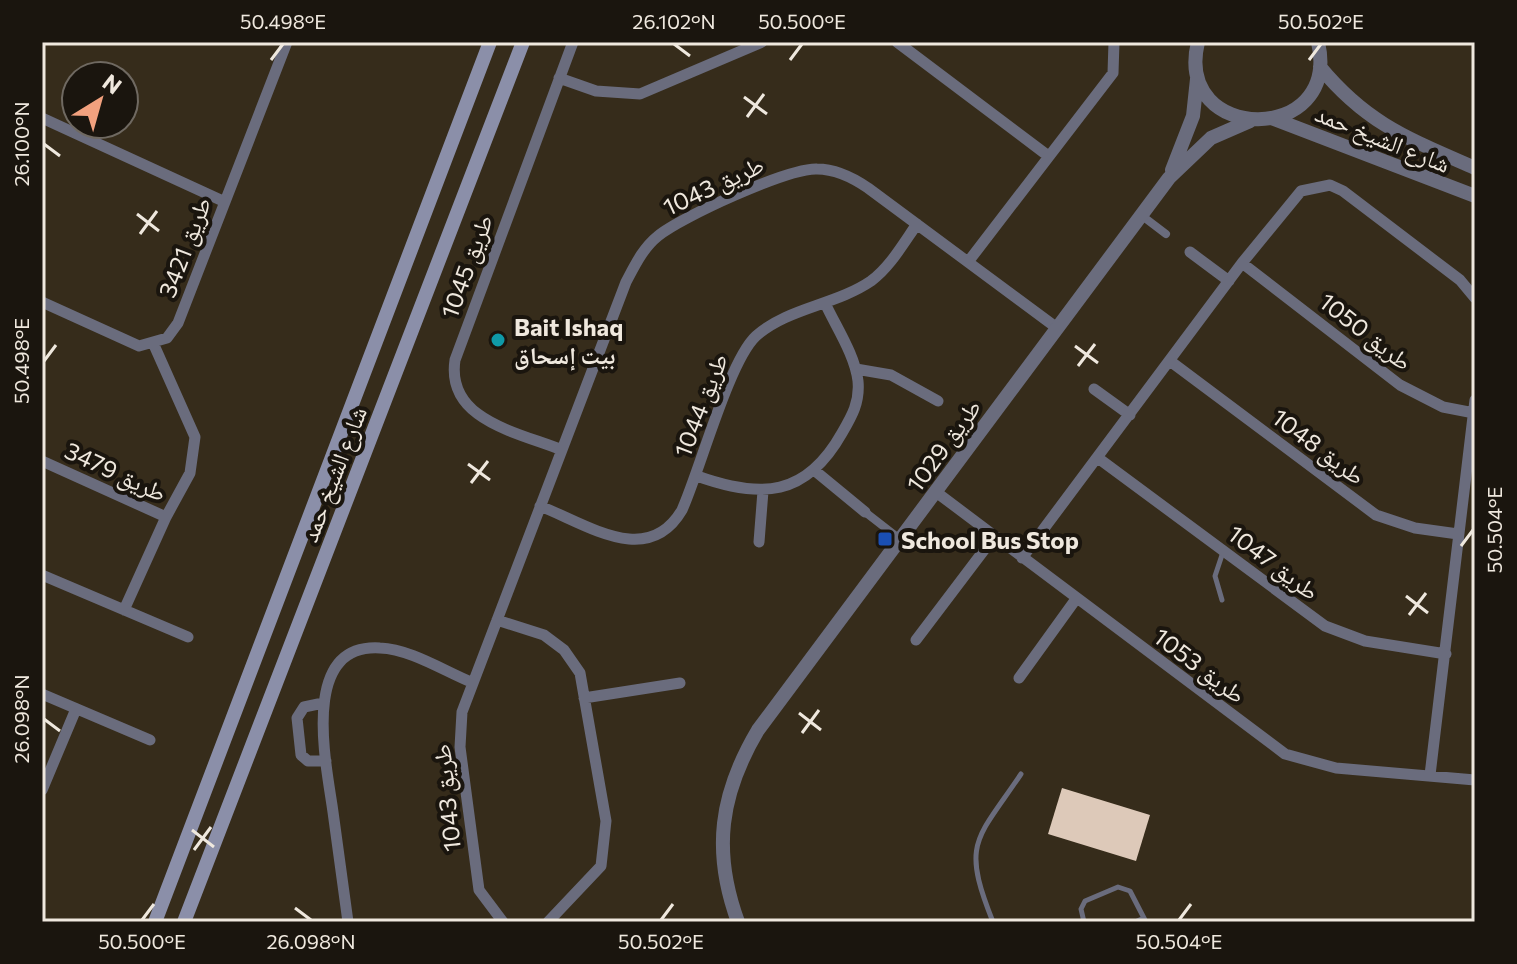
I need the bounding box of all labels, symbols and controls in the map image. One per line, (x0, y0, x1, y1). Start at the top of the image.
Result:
text: 50.498°E (240, 9, 326, 33)
text: 26.102°N (632, 9, 716, 33)
text: 50.500°E (758, 9, 846, 33)
text: 50.502°E (1278, 9, 1364, 33)
north arrow (60, 60, 140, 140)
text: N (98, 68, 127, 99)
street label: شارع الشيخ حمد (1311, 98, 1455, 180)
text: 26.100°N (9, 101, 33, 187)
street label: طريق 1043 (658, 149, 768, 222)
street label: طريق 3421 (152, 193, 217, 302)
street label: طريق 1045 (434, 210, 499, 322)
street label: طريق 1050 (1313, 286, 1418, 377)
place label: Bait Ishaq بيت إسحاق (514, 312, 623, 370)
text: 50.498°E (9, 318, 33, 404)
marker: Bait Ishaq بيت إسحاق (489, 331, 507, 349)
street label: طريق 1044 (667, 349, 734, 461)
street label: طريق 1029 (900, 393, 987, 498)
street label: شارع الشيخ حمد (294, 402, 374, 547)
street label: طريق 1048 (1266, 402, 1371, 491)
street label: طريق 3479 (60, 435, 171, 508)
text: 50.504°E (1482, 487, 1506, 573)
street label: طريق 1047 (1222, 518, 1325, 606)
place label: School Bus Stop (901, 525, 1079, 554)
marker: School Bus Stop (876, 530, 894, 548)
street label: طريق 1053 (1148, 621, 1252, 710)
text: 26.098°N (9, 675, 33, 764)
street label: طريق 1043 (426, 743, 467, 853)
text: 50.500°E (98, 929, 186, 953)
text: 26.098°N (267, 929, 356, 953)
text: 50.502°E (618, 929, 704, 953)
text: 50.504°E (1136, 929, 1222, 953)

